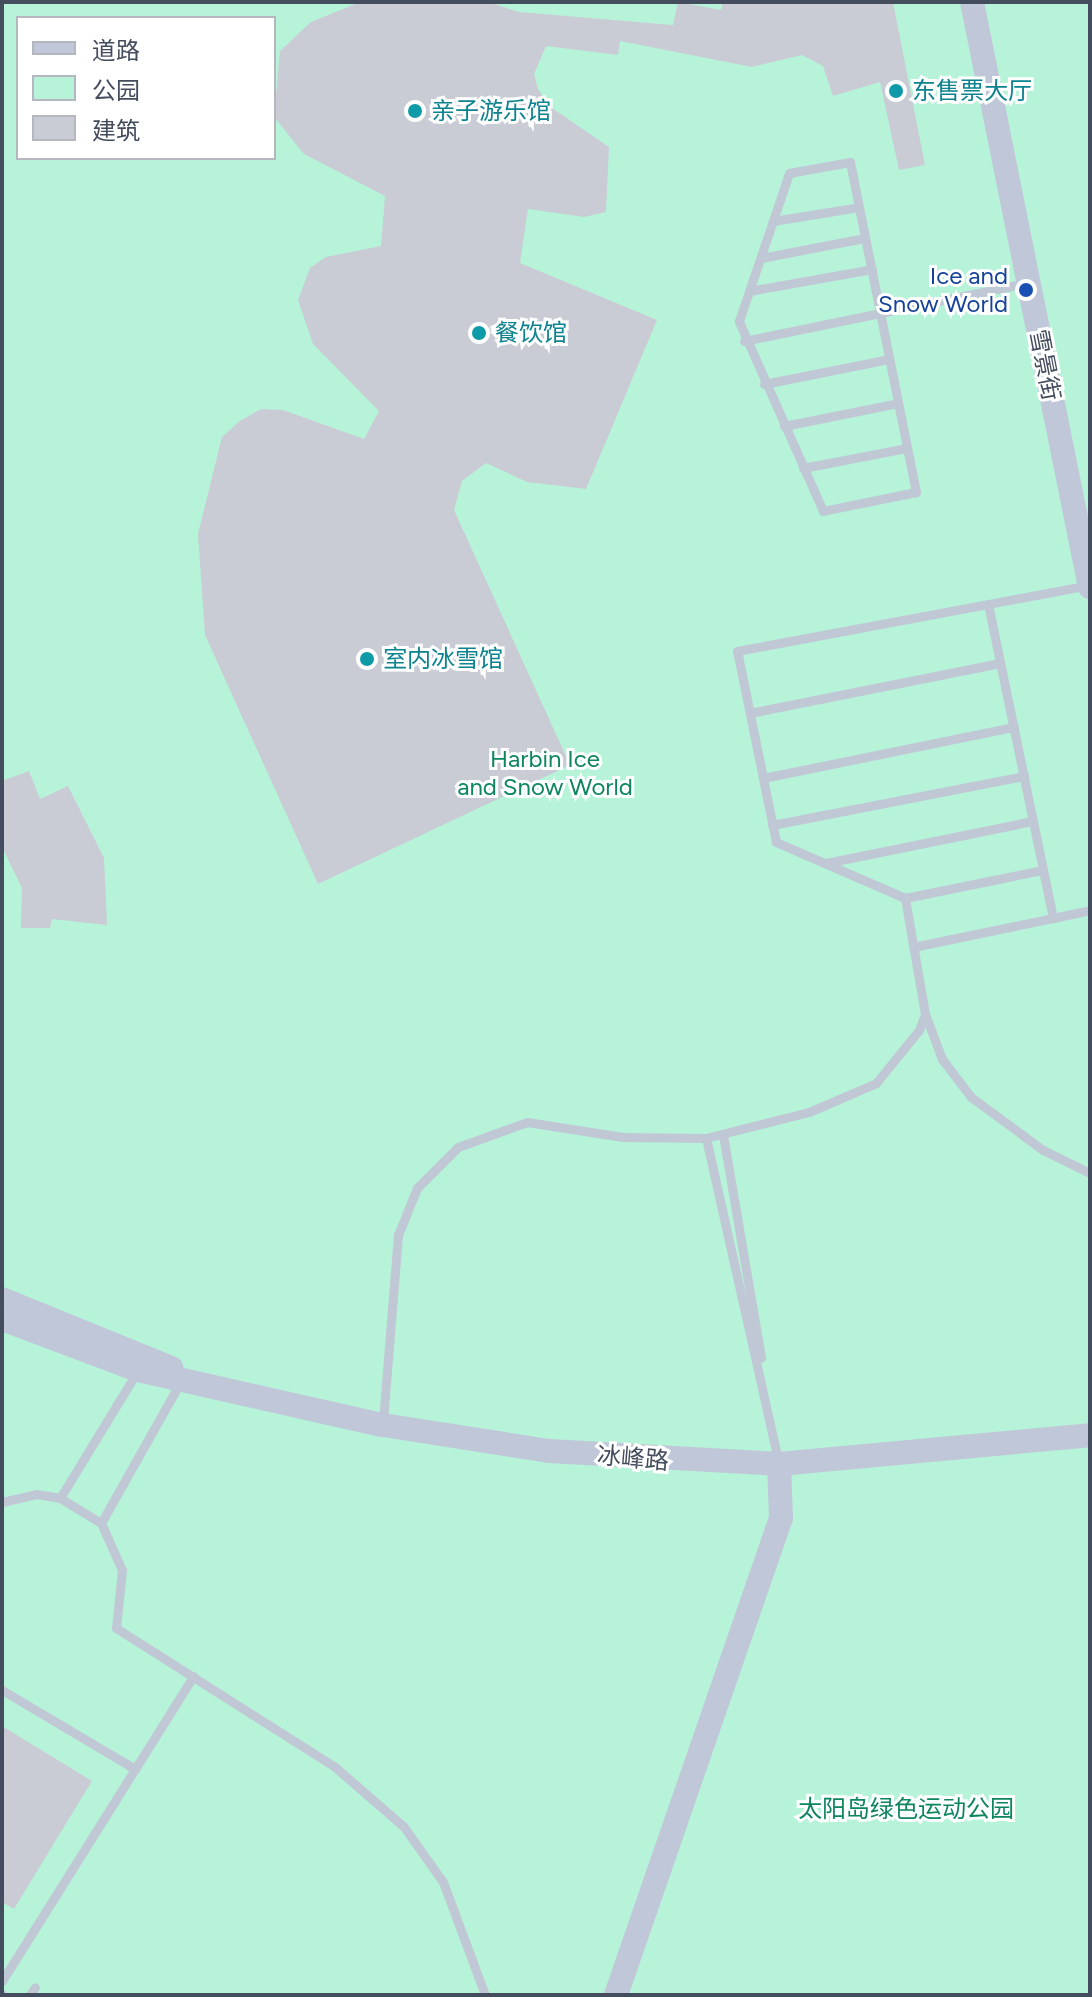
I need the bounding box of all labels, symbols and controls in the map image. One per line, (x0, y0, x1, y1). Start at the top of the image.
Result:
legend (16, 16, 276, 160)
text: 道路 (92, 36, 140, 65)
text: 公园 (92, 76, 140, 105)
place label: 东售票大厅 (912, 77, 1032, 105)
marker: 东售票大厅 (887, 82, 905, 100)
place label: 亲子游乐馆 (431, 97, 551, 125)
marker: 亲子游乐馆 (406, 102, 424, 120)
text: 建筑 (92, 116, 140, 145)
place label: Ice and Snow World (878, 262, 1008, 318)
marker: Ice and Snow World (1015, 279, 1037, 301)
place label: 餐饮馆 (495, 319, 567, 347)
marker: 餐饮馆 (470, 324, 488, 342)
street label: 雪景街 (1024, 327, 1066, 403)
place label: 室内冰雪馆 (383, 645, 503, 673)
marker: 室内冰雪馆 (358, 650, 376, 668)
park label: Harbin Ice and Snow World (457, 745, 633, 801)
street label: 冰峰路 (596, 1441, 670, 1475)
park label: 太阳岛绿色运动公园 (798, 1795, 1014, 1823)

